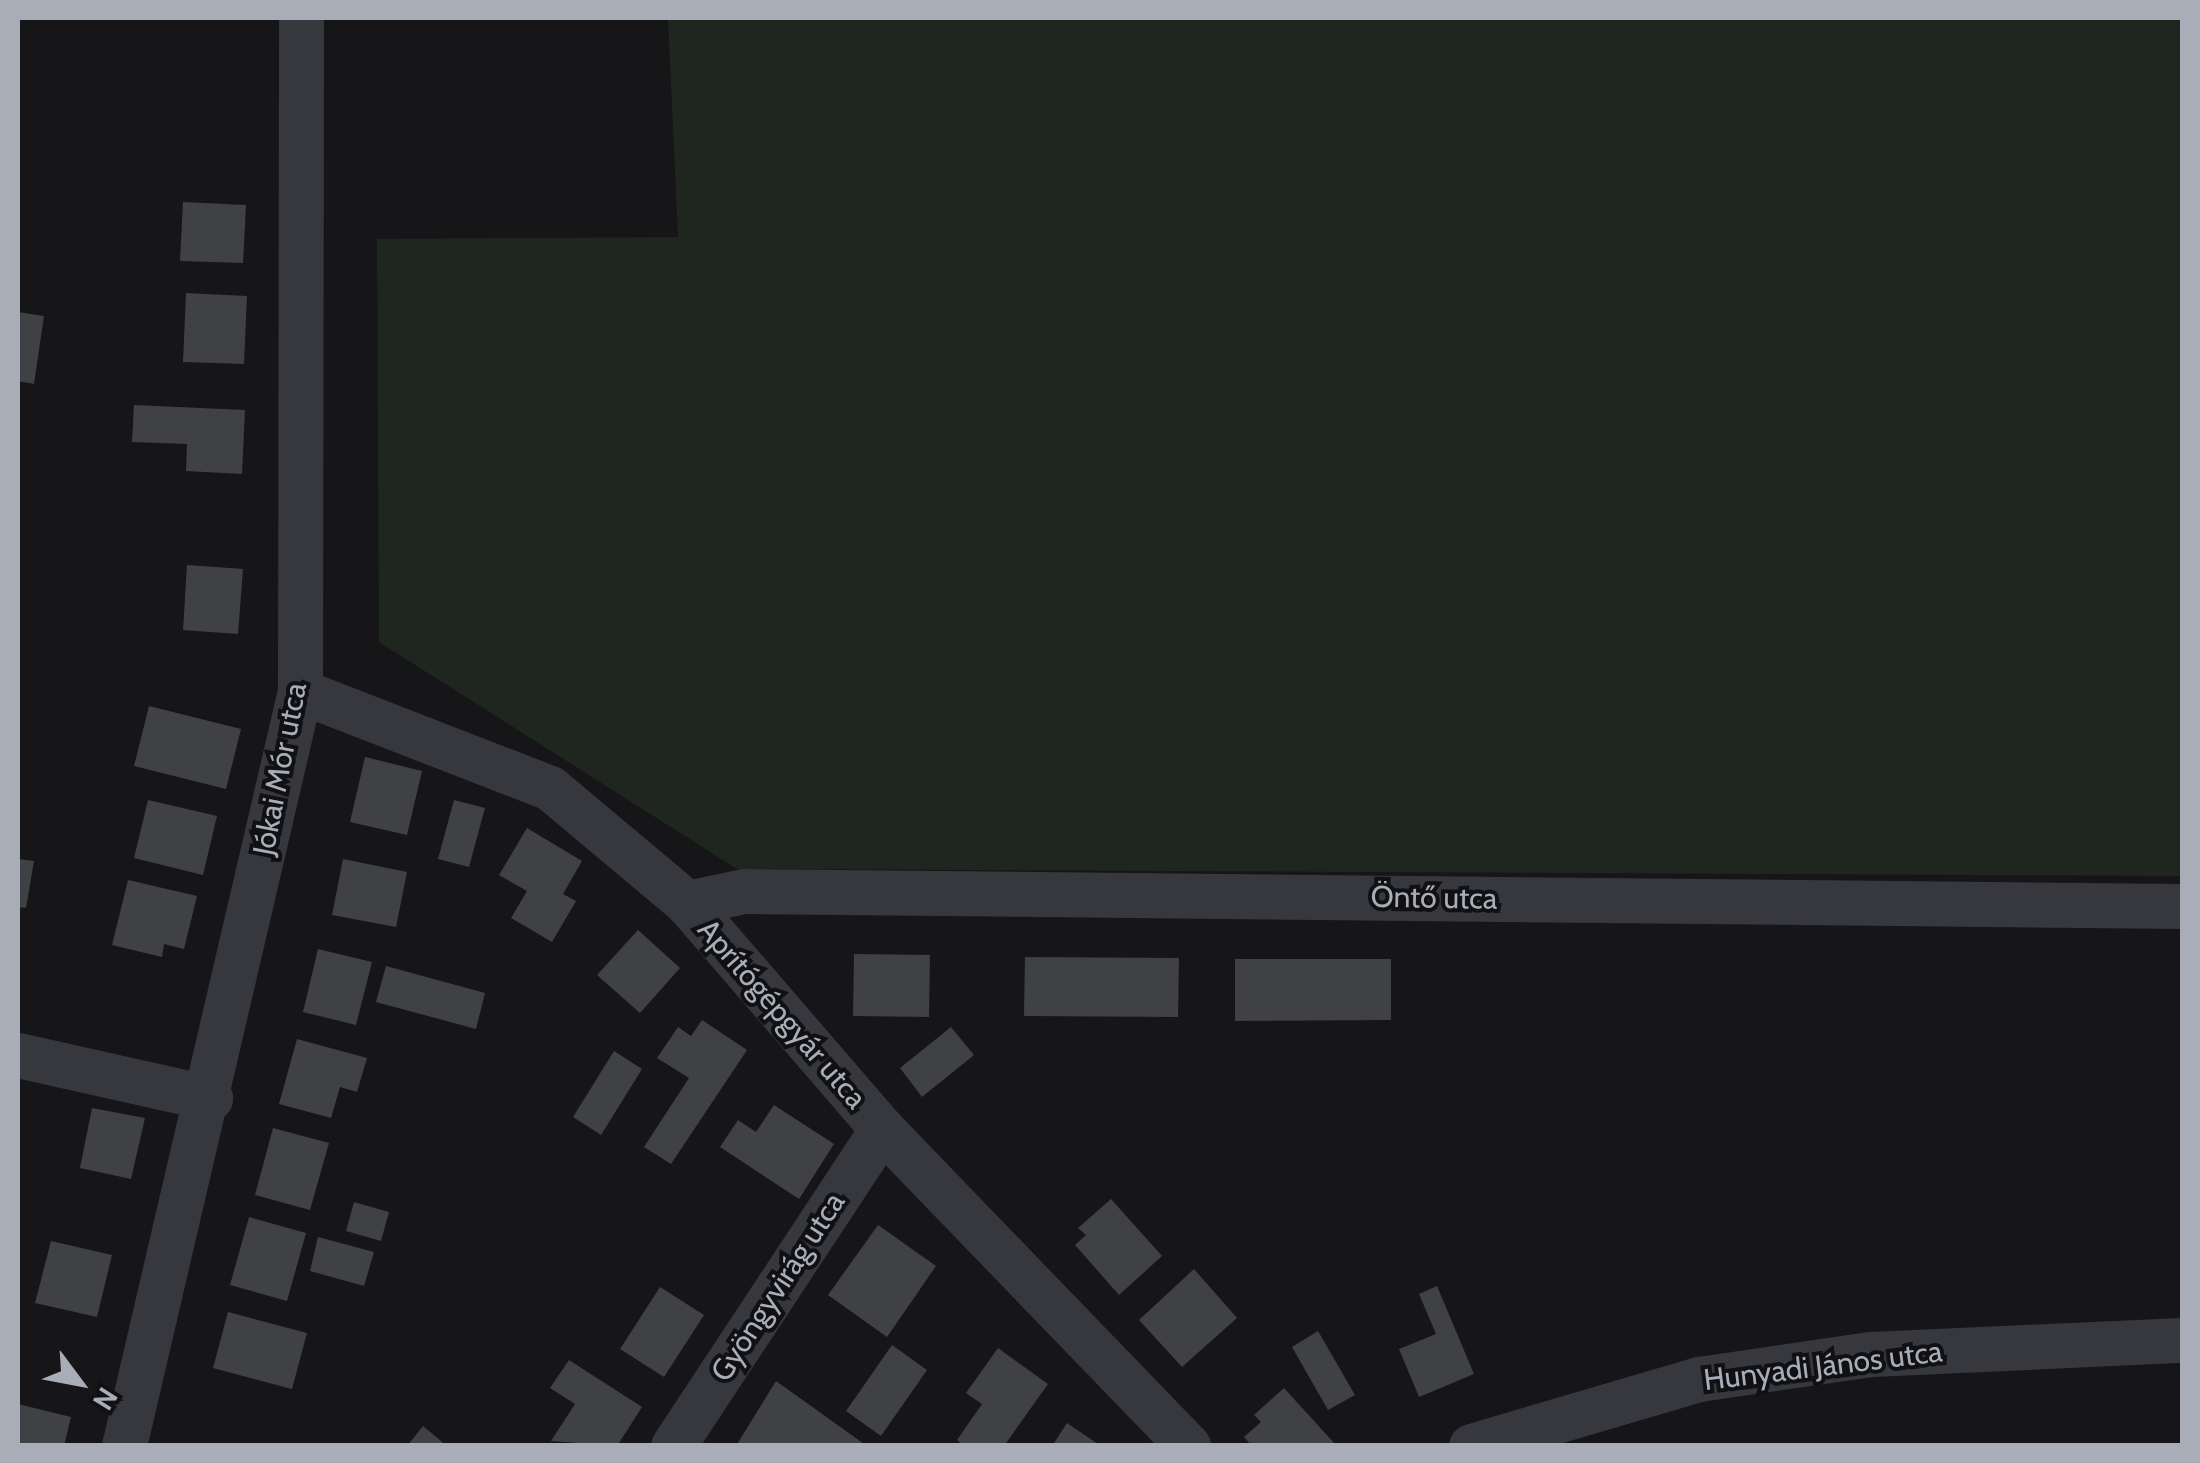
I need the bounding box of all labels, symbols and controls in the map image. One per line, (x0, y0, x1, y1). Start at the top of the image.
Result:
street label: Jókai Mór utca (246, 680, 314, 858)
street label: Öntő utca (1370, 879, 1498, 917)
street label: Aprítógépgyár utca (690, 912, 874, 1116)
street label: Gyöngyvirág utca (703, 1186, 853, 1388)
north arrow (30, 1333, 130, 1433)
street label: Hunyadi János utca (1702, 1334, 1944, 1398)
text: N (86, 1381, 125, 1416)

